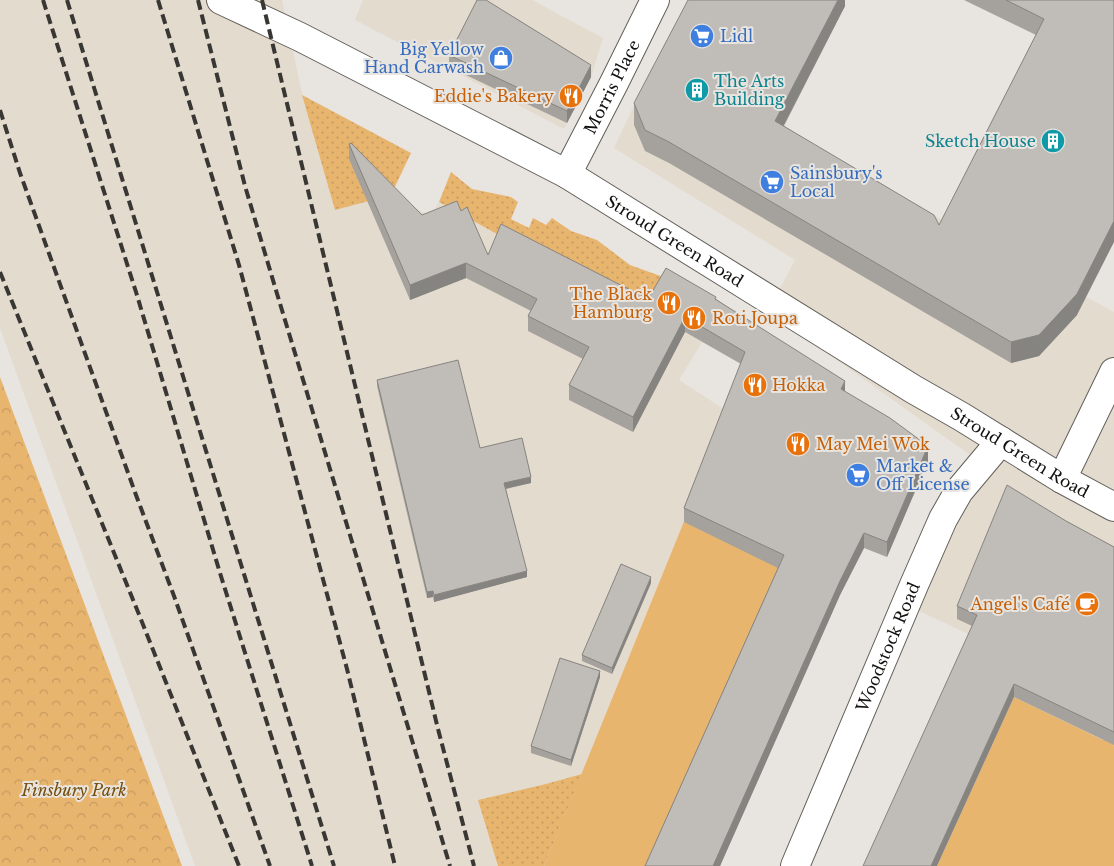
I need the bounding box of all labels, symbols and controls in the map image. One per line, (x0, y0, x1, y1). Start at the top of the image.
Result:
supermarket icon: Lidl (689, 23, 715, 49)
place label: Lidl (720, 26, 753, 46)
street label: Morris Place (579, 36, 644, 137)
place label: Big Yellow Hand Carwash (364, 39, 484, 77)
shop icon: Big Yellow Hand Carwash (488, 45, 514, 71)
place label: The Arts Building (714, 71, 785, 109)
building icon: The Arts Building (684, 77, 710, 103)
restaurant icon: Eddie's Bakery (558, 83, 584, 109)
place label: Eddie's Bakery (434, 86, 555, 106)
building icon: Sketch House (1040, 128, 1066, 154)
place label: Sketch House (925, 131, 1036, 151)
place label: Sainsbury's Local (790, 163, 882, 201)
supermarket icon: Sainsbury's Local (759, 169, 785, 195)
street label: Stroud Green Road (602, 191, 747, 291)
place label: The Black Hamburg (570, 284, 652, 322)
restaurant icon: The Black Hamburg (656, 290, 682, 316)
restaurant icon: Roti Joupa (681, 305, 707, 331)
place label: Roti Joupa (712, 308, 798, 328)
restaurant icon: Hokka (742, 372, 768, 398)
place label: Hokka (772, 375, 826, 395)
street label: Stroud Green Road (947, 403, 1093, 502)
restaurant icon: May Mei Wok (785, 431, 811, 457)
place label: May Mei Wok (816, 434, 930, 454)
place label: Market & Off License (876, 456, 970, 494)
supermarket icon: Market & Off License (845, 462, 871, 488)
street label: Woodstock Road (851, 579, 924, 715)
cafe icon: Angel's Café (1074, 591, 1100, 617)
place label: Angel's Café (969, 594, 1070, 614)
park label: Finsbury Park (20, 780, 127, 800)

